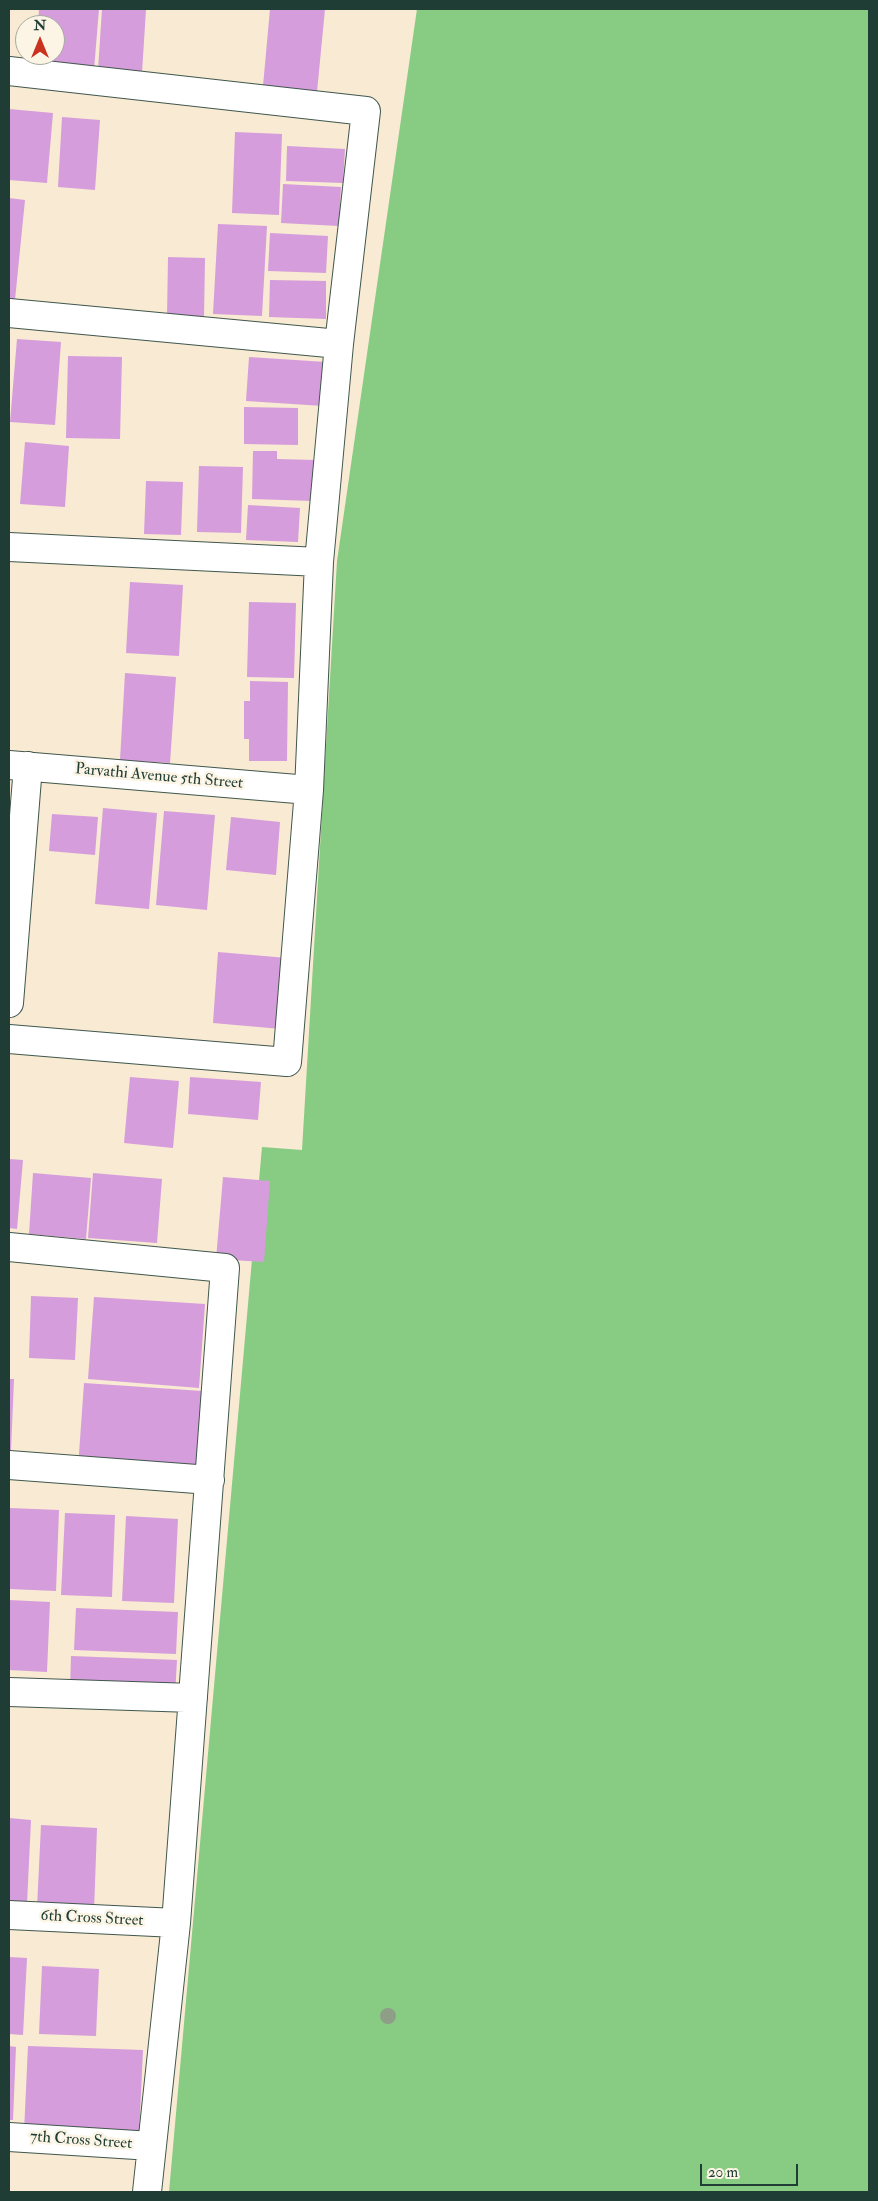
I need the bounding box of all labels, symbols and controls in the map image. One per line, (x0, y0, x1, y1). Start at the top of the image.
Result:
north arrow (15, 15, 65, 65)
text: N (34, 17, 46, 34)
street label: Parvathi Avenue 5th Street (74, 760, 244, 794)
street label: 6th Cross Street (40, 1907, 144, 1931)
street label: 7th Cross Street (29, 2128, 133, 2154)
scale bar (703, 2154, 800, 2186)
text: 20 m (708, 2163, 738, 2182)

